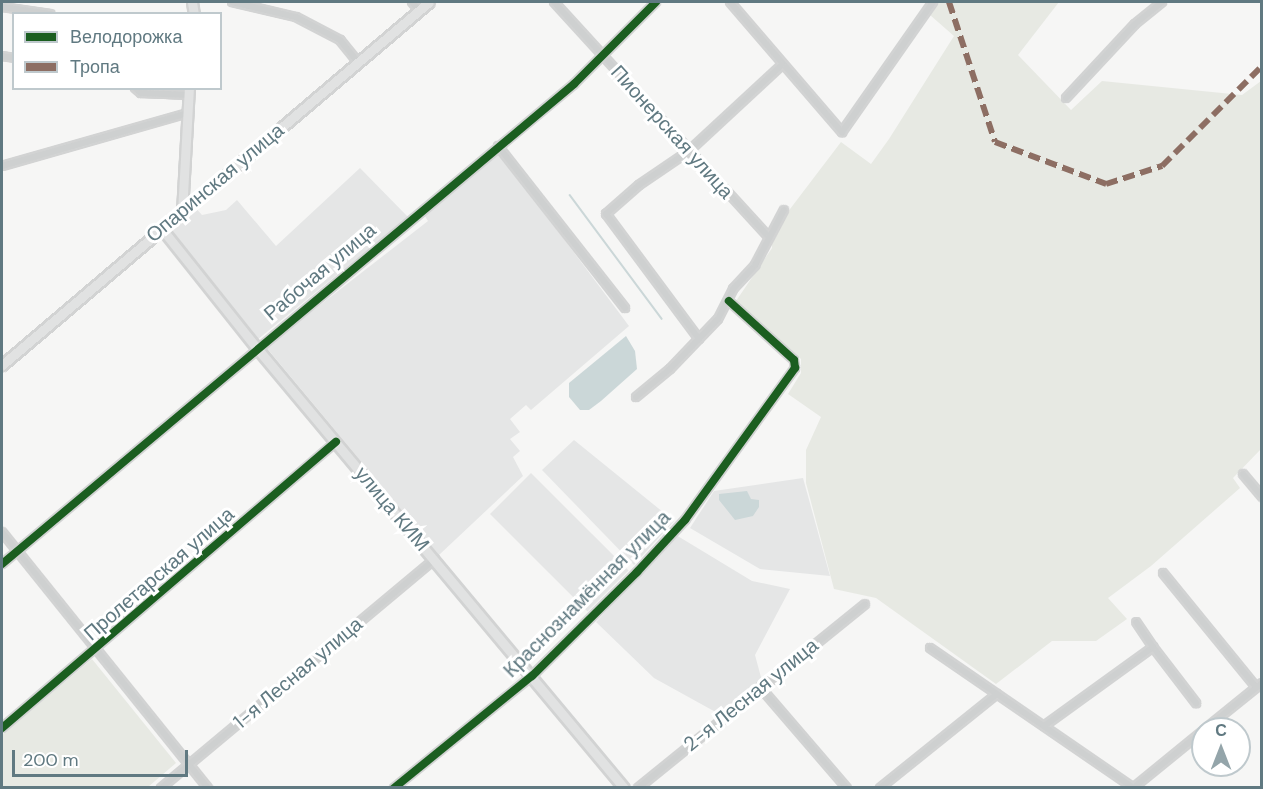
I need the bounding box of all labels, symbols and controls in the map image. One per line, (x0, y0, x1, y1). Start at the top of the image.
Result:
legend (12, 12, 222, 90)
text: Велодорожка (70, 25, 182, 49)
text: Тропа (70, 55, 120, 79)
street label: Пионерская улица (606, 60, 738, 204)
street label: Опаринская улица (141, 118, 289, 248)
street label: Рабочая улица (259, 218, 381, 326)
street label: улица КИМ (350, 462, 434, 556)
street label: Пролетарская улица (79, 502, 239, 646)
street label: Краснознамённая улица (498, 505, 676, 683)
street label: 1-я Лесная улица (229, 612, 367, 734)
street label: 2-я Лесная улица (679, 633, 823, 757)
north arrow (1191, 717, 1251, 777)
text: С (1215, 720, 1227, 741)
scale bar (15, 738, 190, 776)
text: 200 m (23, 748, 79, 772)

